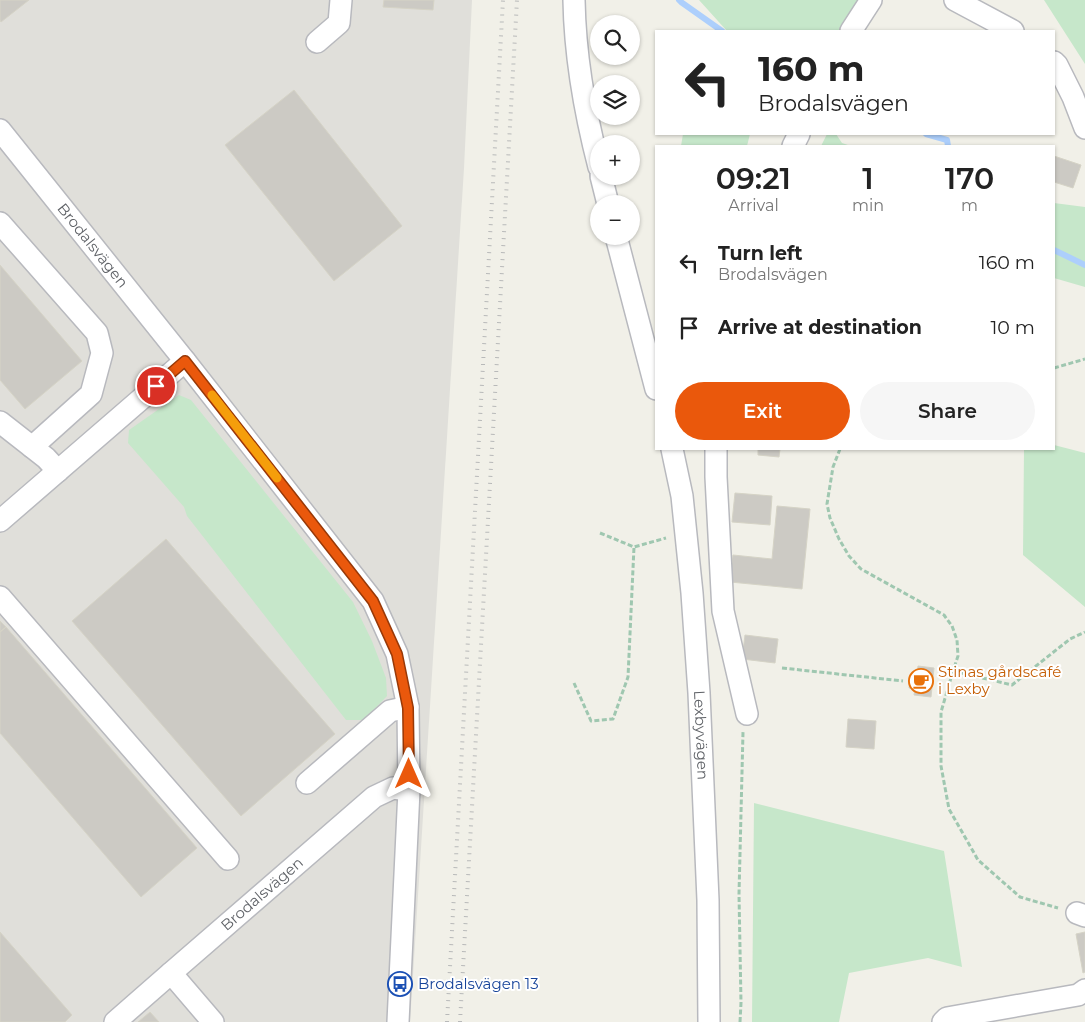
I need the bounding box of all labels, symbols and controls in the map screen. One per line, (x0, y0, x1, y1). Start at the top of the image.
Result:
map controls (590, 15, 640, 245)
button: search (590, 15, 640, 65)
text: 160 m (758, 47, 864, 90)
icon: left (675, 50, 740, 115)
button: layers (590, 75, 640, 125)
text: Brodalsvägen (758, 90, 909, 117)
button: + (590, 135, 640, 185)
text: 09:21 (716, 160, 791, 197)
text: 1 (862, 160, 874, 197)
text: 170 (945, 160, 994, 197)
button: − (590, 195, 640, 245)
text: Arrival (728, 196, 779, 215)
text: min (852, 196, 884, 215)
text: m (961, 196, 978, 215)
street label: Brodalsvägen (53, 199, 133, 291)
text: Turn left (718, 242, 803, 265)
icon: left (675, 249, 703, 277)
text: 160 m (979, 251, 1035, 274)
text: Brodalsvägen (718, 265, 828, 284)
icon: arrive (675, 314, 703, 342)
text: Arrive at destination (718, 316, 922, 339)
text: 10 m (990, 316, 1035, 339)
pin (135, 365, 177, 407)
icon: arrive (142, 372, 170, 400)
button: Exit (675, 382, 850, 440)
button: Share (860, 382, 1035, 440)
place label: Stinas gårdscafé i Lexby (938, 662, 1061, 698)
cafe icon: Stinas gårdscafé i Lexby (908, 668, 934, 694)
street label: Lexbyvägen (690, 690, 713, 780)
position arrow (382, 747, 434, 799)
street label: Brodalsvägen (217, 853, 307, 935)
bus stop icon: Brodalsvägen 13 (387, 971, 413, 997)
place label: Brodalsvägen 13 (418, 974, 539, 993)

